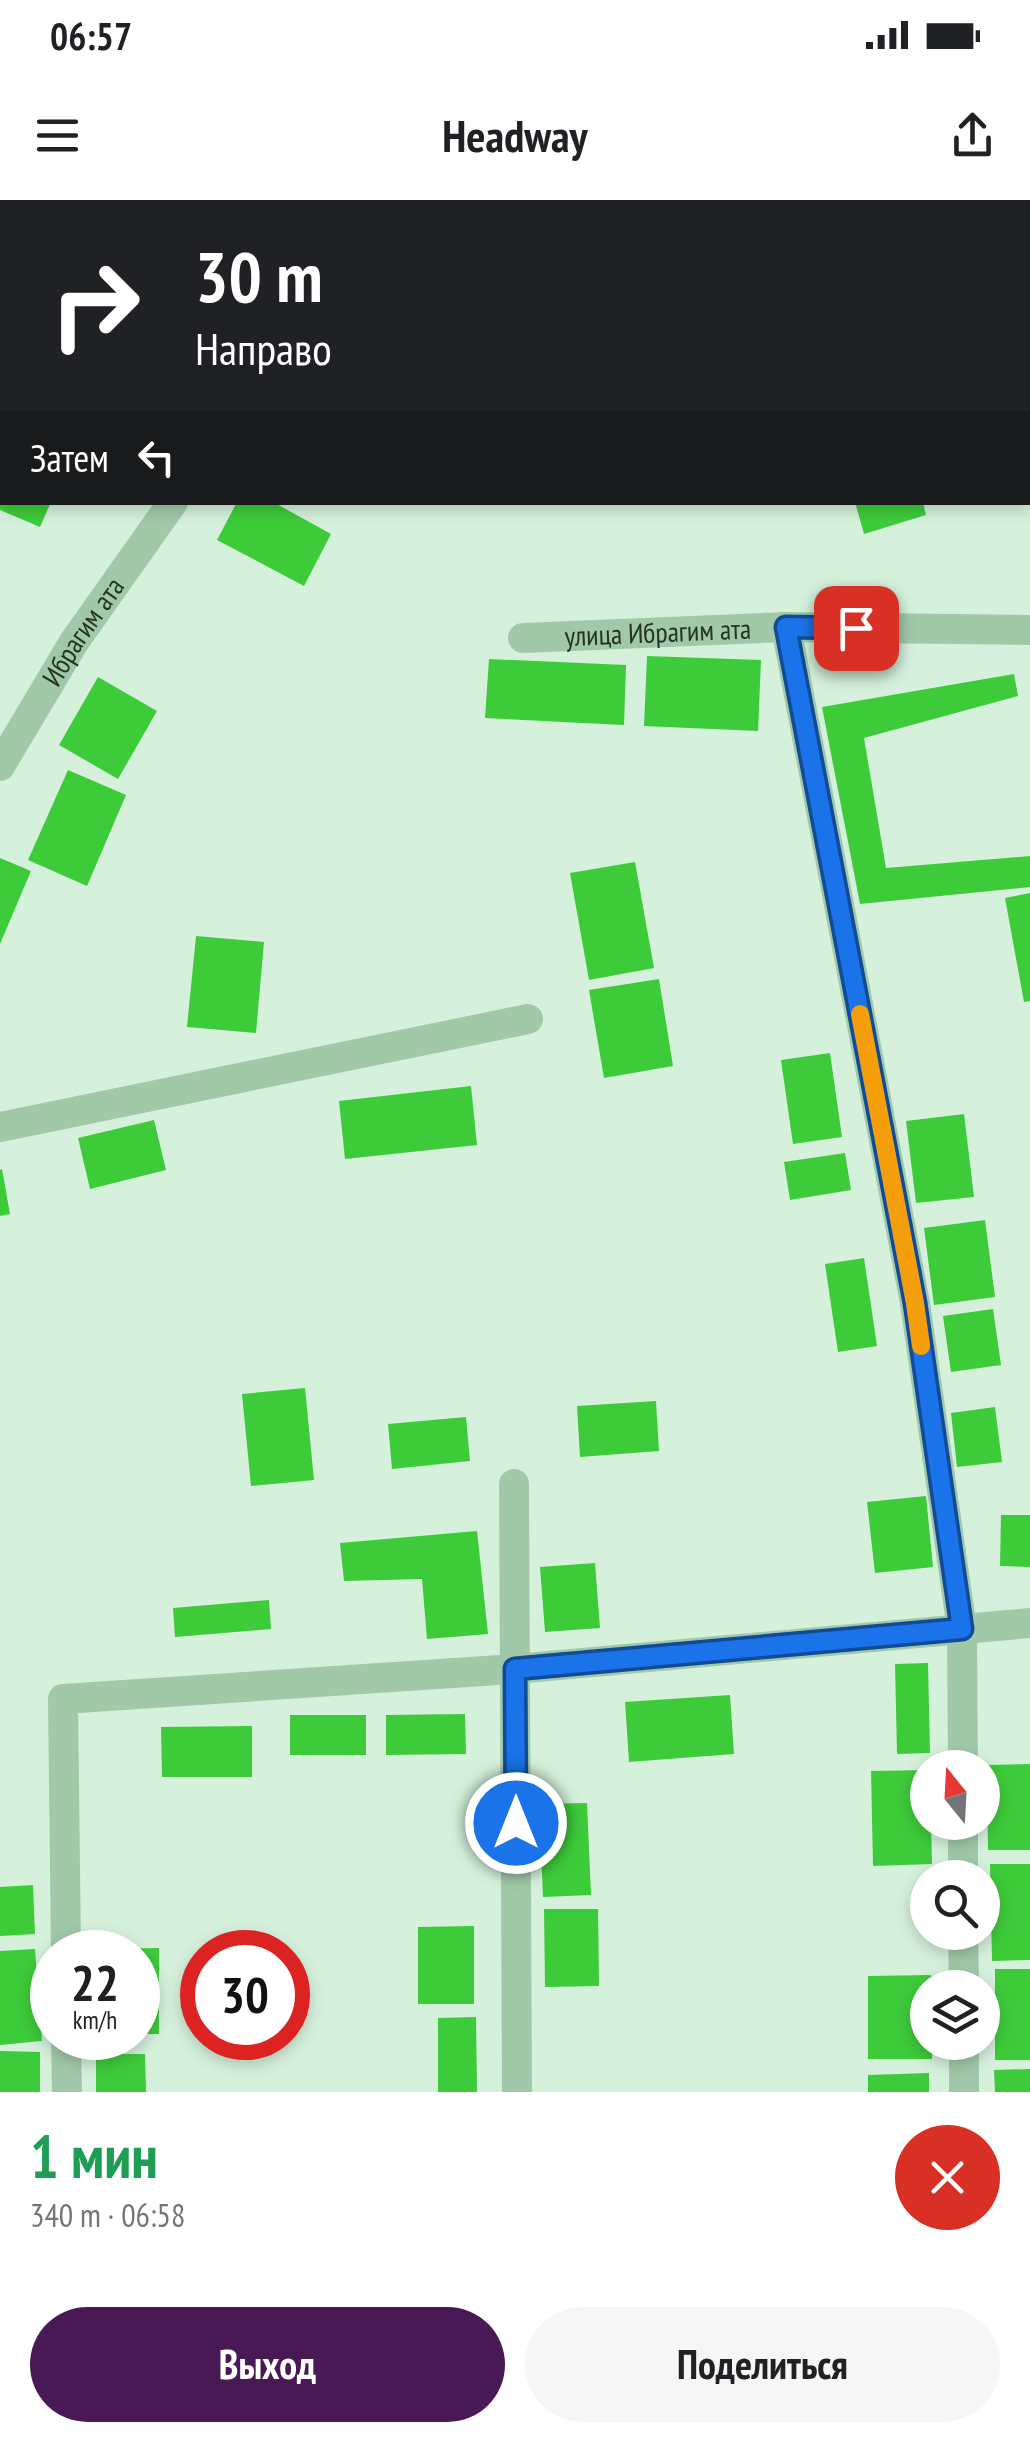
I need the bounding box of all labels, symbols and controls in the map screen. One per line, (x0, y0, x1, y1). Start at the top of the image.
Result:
text: 06:57 (50, 11, 132, 60)
text: Headway (442, 106, 588, 164)
icon: menu (30, 108, 85, 163)
icon: share (945, 108, 1000, 163)
text: 30 m (195, 231, 323, 321)
icon: right (30, 240, 160, 370)
text: Направо (195, 319, 332, 377)
icon: left (129, 430, 184, 485)
text: Затем (30, 433, 109, 482)
street label: Ибрагим ата (33, 570, 132, 692)
pin (814, 586, 899, 671)
icon: arrive (829, 601, 884, 656)
street label: улица Ибрагим ата (564, 609, 752, 654)
north arrow (910, 1750, 1000, 1840)
map controls (910, 1750, 1000, 2060)
position arrow (464, 1771, 568, 1875)
button: search (910, 1860, 1000, 1950)
speed limit sign: 30 (180, 1930, 310, 2060)
text: 22 (71, 1950, 119, 2015)
button: layers (910, 1970, 1000, 2060)
text: km/h (73, 2004, 117, 2036)
text: 1 мин (30, 2117, 158, 2195)
button: close (895, 2125, 1000, 2230)
text: 340 m · 06:58 (30, 2194, 185, 2236)
button: Выход (30, 2307, 505, 2422)
button: Поделиться (525, 2307, 1000, 2422)

